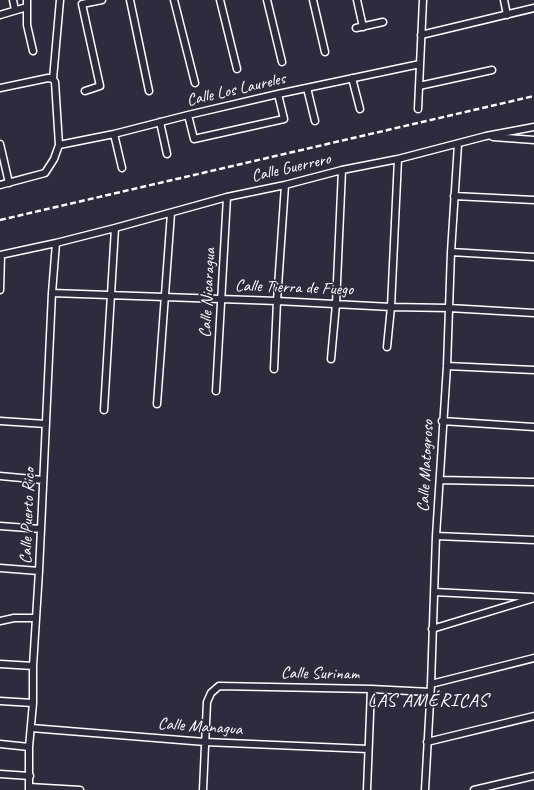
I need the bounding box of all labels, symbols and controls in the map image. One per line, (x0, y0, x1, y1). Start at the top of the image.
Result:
street label: Calle Los Laureles (185, 69, 287, 111)
street label: Calle Guerrero (249, 149, 333, 187)
street label: Calle Nicaragua (195, 248, 221, 338)
street label: Calle Tierra de Fuego (234, 276, 354, 300)
street label: Calle Matogroso (413, 419, 439, 513)
street label: Calle Puerto Rico (16, 468, 40, 564)
street label: Calle Surinam (281, 663, 359, 685)
district label: LAS AMÉRICAS (367, 690, 489, 712)
street label: Calle Managua (157, 714, 243, 740)

